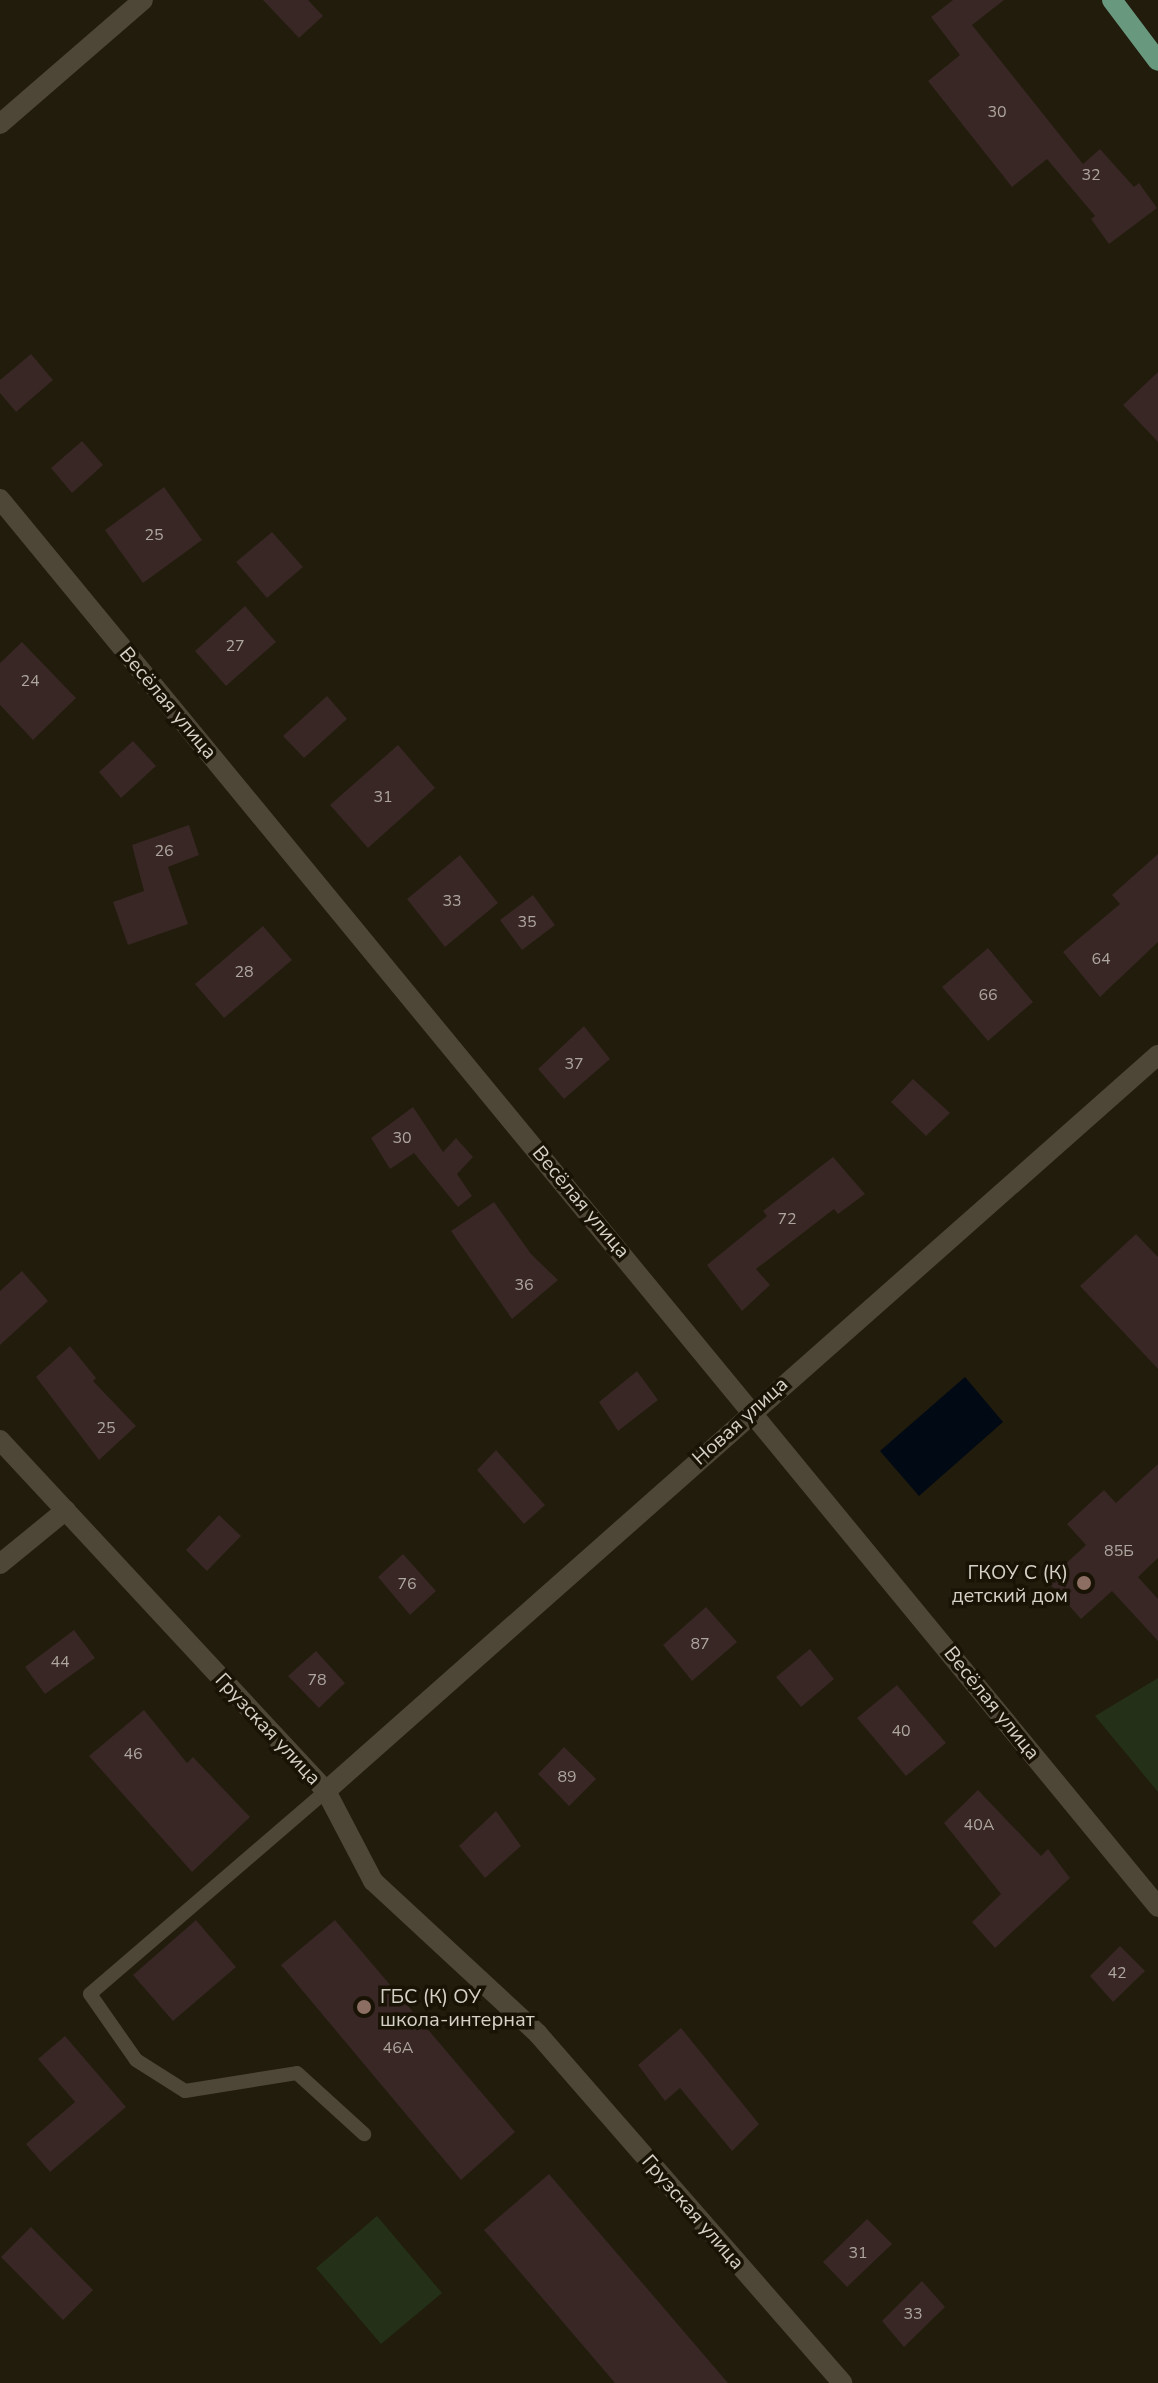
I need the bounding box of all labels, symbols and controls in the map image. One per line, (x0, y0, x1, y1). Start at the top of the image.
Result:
house number: 30 (987, 102, 1007, 122)
house number: 32 (1081, 165, 1101, 185)
house number: 25 (144, 525, 164, 545)
house number: 27 (225, 636, 245, 656)
street label: Весёлая улица (114, 642, 222, 764)
house number: 24 (20, 671, 40, 691)
house number: 31 (373, 787, 393, 807)
house number: 26 (154, 841, 174, 861)
house number: 33 (442, 891, 462, 911)
house number: 35 (517, 912, 537, 932)
house number: 64 (1091, 949, 1111, 969)
house number: 28 (234, 962, 254, 982)
house number: 66 (978, 985, 998, 1005)
house number: 37 (564, 1054, 584, 1074)
house number: 30 (392, 1128, 412, 1148)
street label: Весёлая улица (527, 1141, 635, 1263)
house number: 72 (777, 1209, 797, 1229)
house number: 36 (514, 1275, 534, 1295)
street label: Новая улица (687, 1372, 793, 1470)
house number: 25 (96, 1418, 116, 1438)
house number: 85Б (1104, 1541, 1134, 1561)
place label: ГКОУ С (К) детский дом (952, 1560, 1068, 1607)
house number: 76 (397, 1574, 417, 1594)
marker: ГКОУ С (К) детский дом (1075, 1574, 1093, 1592)
house number: 87 (690, 1634, 710, 1654)
street label: Весёлая улица (939, 1642, 1045, 1764)
house number: 44 (50, 1652, 70, 1672)
street label: Грузская улица (210, 1668, 326, 1790)
house number: 78 (307, 1670, 327, 1690)
house number: 40 (891, 1721, 911, 1741)
house number: 46 (123, 1744, 143, 1764)
house number: 89 (557, 1767, 577, 1787)
house number: 40А (964, 1815, 994, 1835)
house number: 42 (1107, 1963, 1127, 1983)
place label: ГБС (К) ОУ школа-интернат (380, 1984, 535, 2031)
marker: ГБС (К) ОУ школа-интернат (355, 1998, 373, 2016)
house number: 46А (383, 2038, 413, 2058)
street label: Грузская улица (637, 2150, 749, 2274)
house number: 31 (848, 2243, 868, 2263)
house number: 33 (903, 2304, 923, 2324)

